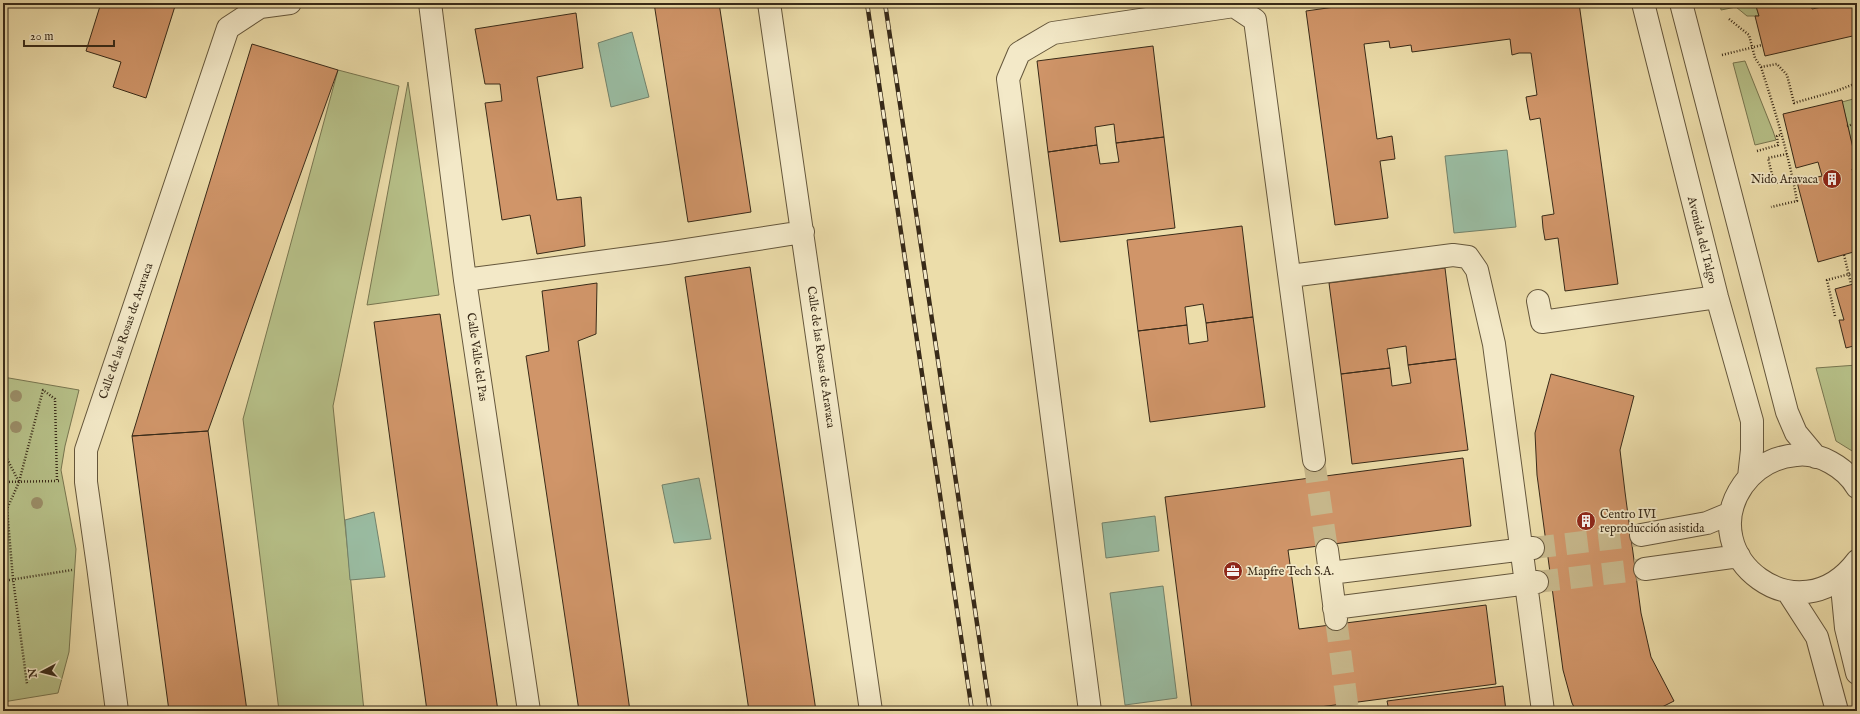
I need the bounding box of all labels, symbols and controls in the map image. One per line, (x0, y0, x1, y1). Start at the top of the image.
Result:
scale bar (24, 22, 114, 48)
text: 20 m (30, 29, 53, 44)
building icon: Nido Aravaca (1821, 168, 1843, 190)
place label: Nido Aravaca (1751, 172, 1819, 187)
street label: Avenida del Talgo (1684, 194, 1720, 286)
street label: Calle de las Rosas de Aravaca (96, 260, 157, 401)
street label: Calle de las Rosas de Aravaca (804, 285, 838, 430)
street label: Calle Valle del Pas (463, 312, 491, 402)
place label: Centro IVI reproducción asistida (1600, 507, 1705, 537)
building icon: Centro IVI reproducción asistida (1575, 510, 1597, 532)
office icon: Mapfre Tech S.A. (1222, 560, 1244, 582)
place label: Mapfre Tech S.A. (1247, 564, 1334, 580)
north arrow (22, 652, 62, 692)
text: N (25, 667, 41, 680)

